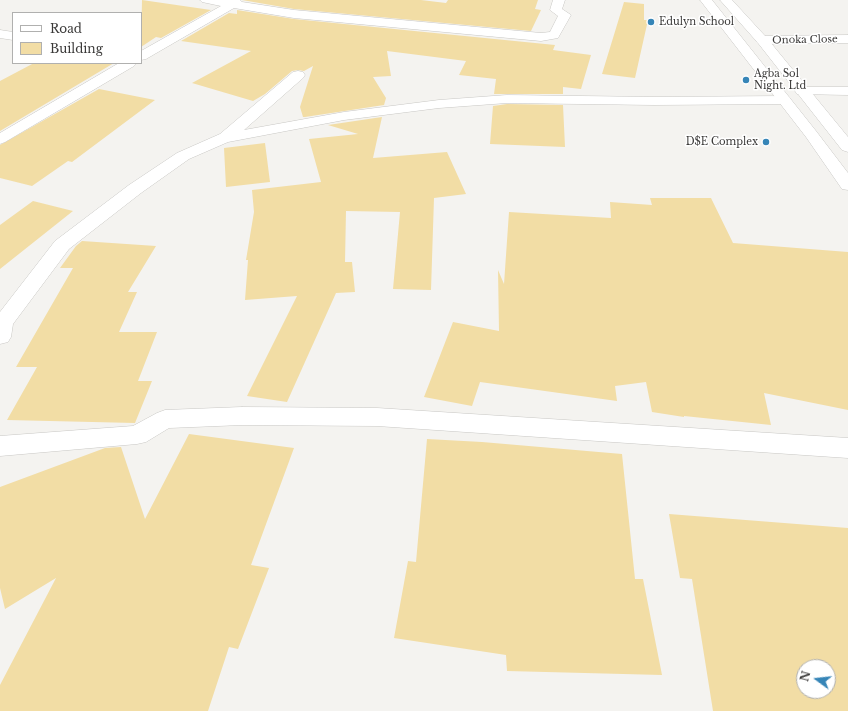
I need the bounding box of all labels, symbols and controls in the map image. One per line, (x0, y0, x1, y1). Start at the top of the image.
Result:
legend (12, 12, 142, 64)
place label: Edulyn School (659, 16, 734, 28)
marker: Edulyn School (646, 17, 656, 27)
text: Road (50, 21, 82, 36)
street label: Onoka Close (772, 33, 838, 47)
text: Building (50, 41, 103, 56)
place label: Agba Sol Night. Ltd (754, 68, 806, 92)
marker: Agba Sol Night. Ltd (741, 75, 751, 85)
place label: D$E Complex (686, 136, 758, 148)
marker: D$E Complex (761, 137, 771, 147)
north arrow (796, 659, 836, 699)
text: N (797, 669, 813, 683)

